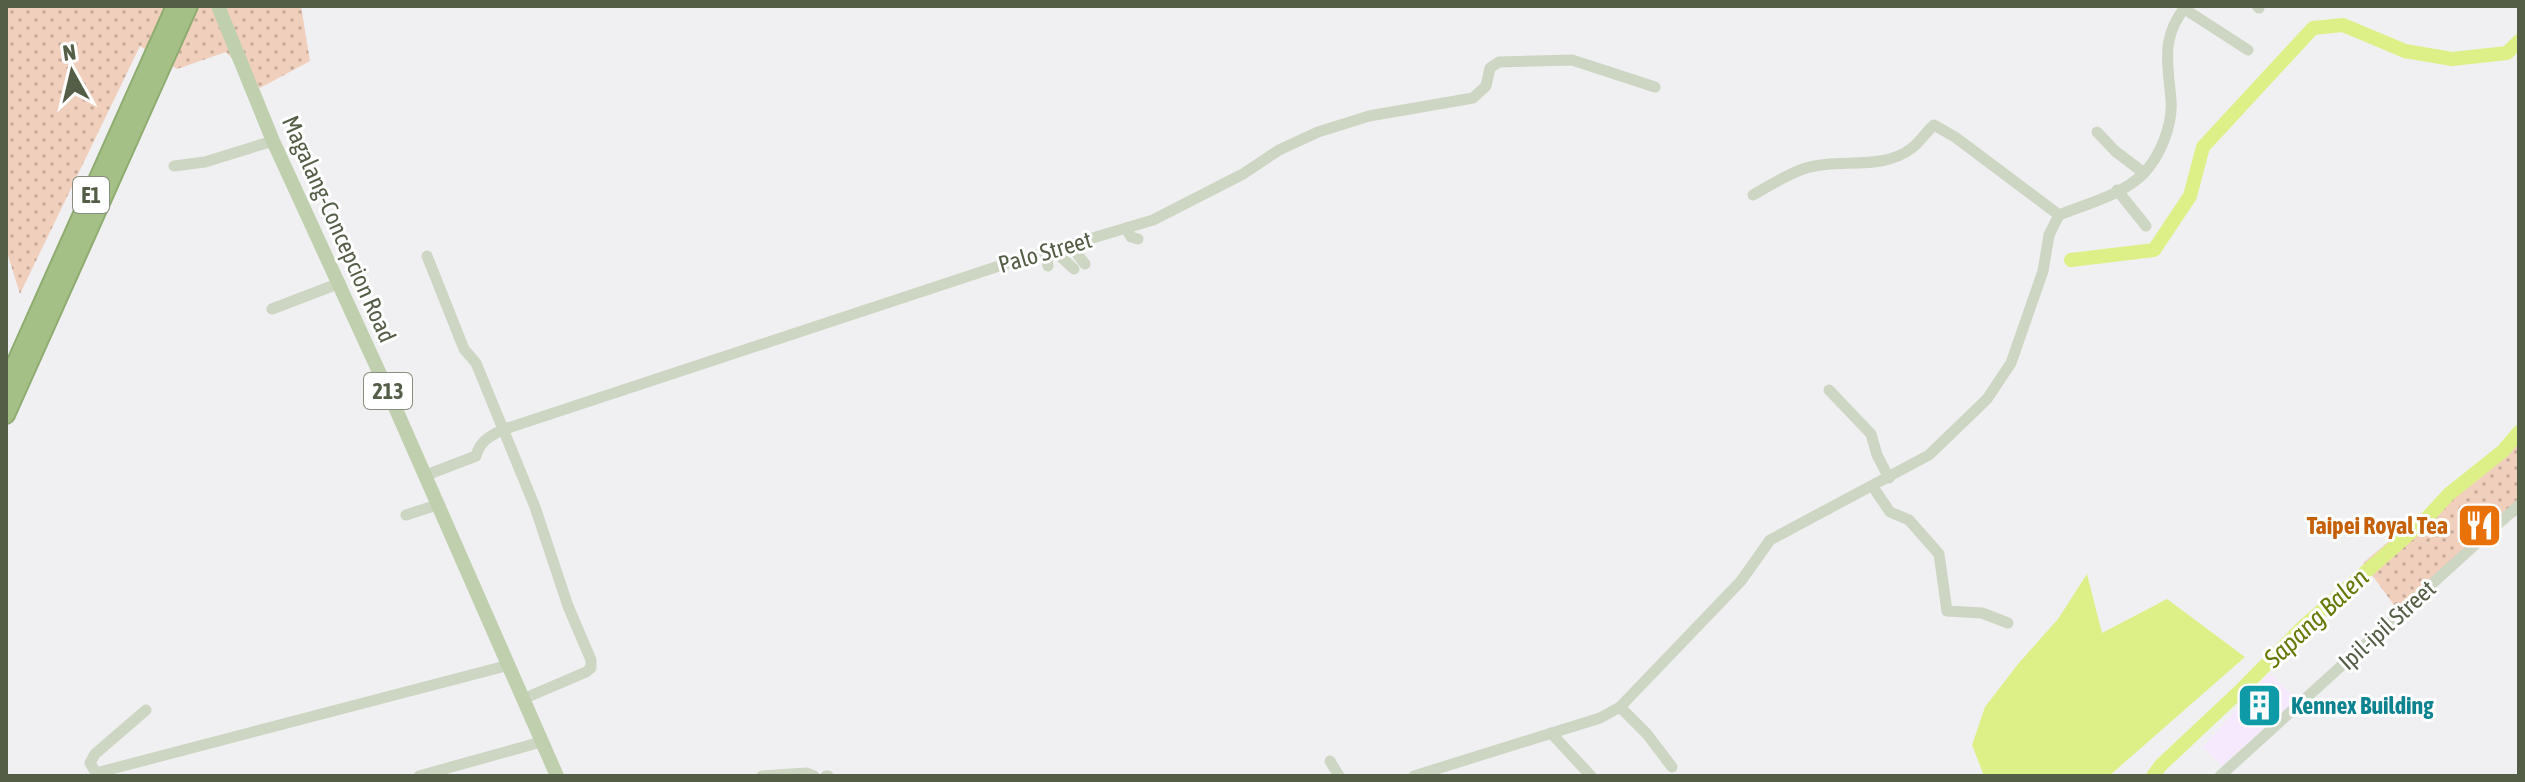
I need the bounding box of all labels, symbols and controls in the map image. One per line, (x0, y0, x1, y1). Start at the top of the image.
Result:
north arrow (32, 32, 112, 112)
text: N (61, 38, 77, 66)
street label: Magalang-Concepcion Road (277, 112, 401, 346)
road number: E1 (73, 177, 109, 213)
street label: Palo Street (995, 226, 1095, 278)
road number: 213 (364, 373, 412, 409)
restaurant icon: Taipei Royal Tea (2455, 501, 2503, 549)
place label: Taipei Royal Tea (2307, 512, 2448, 539)
water label: Sapang Balen (2257, 562, 2374, 674)
street label: Ipil-ipil Street (2333, 575, 2441, 675)
building icon: Kennex Building (2236, 681, 2284, 729)
place label: Kennex Building (2291, 692, 2434, 719)

